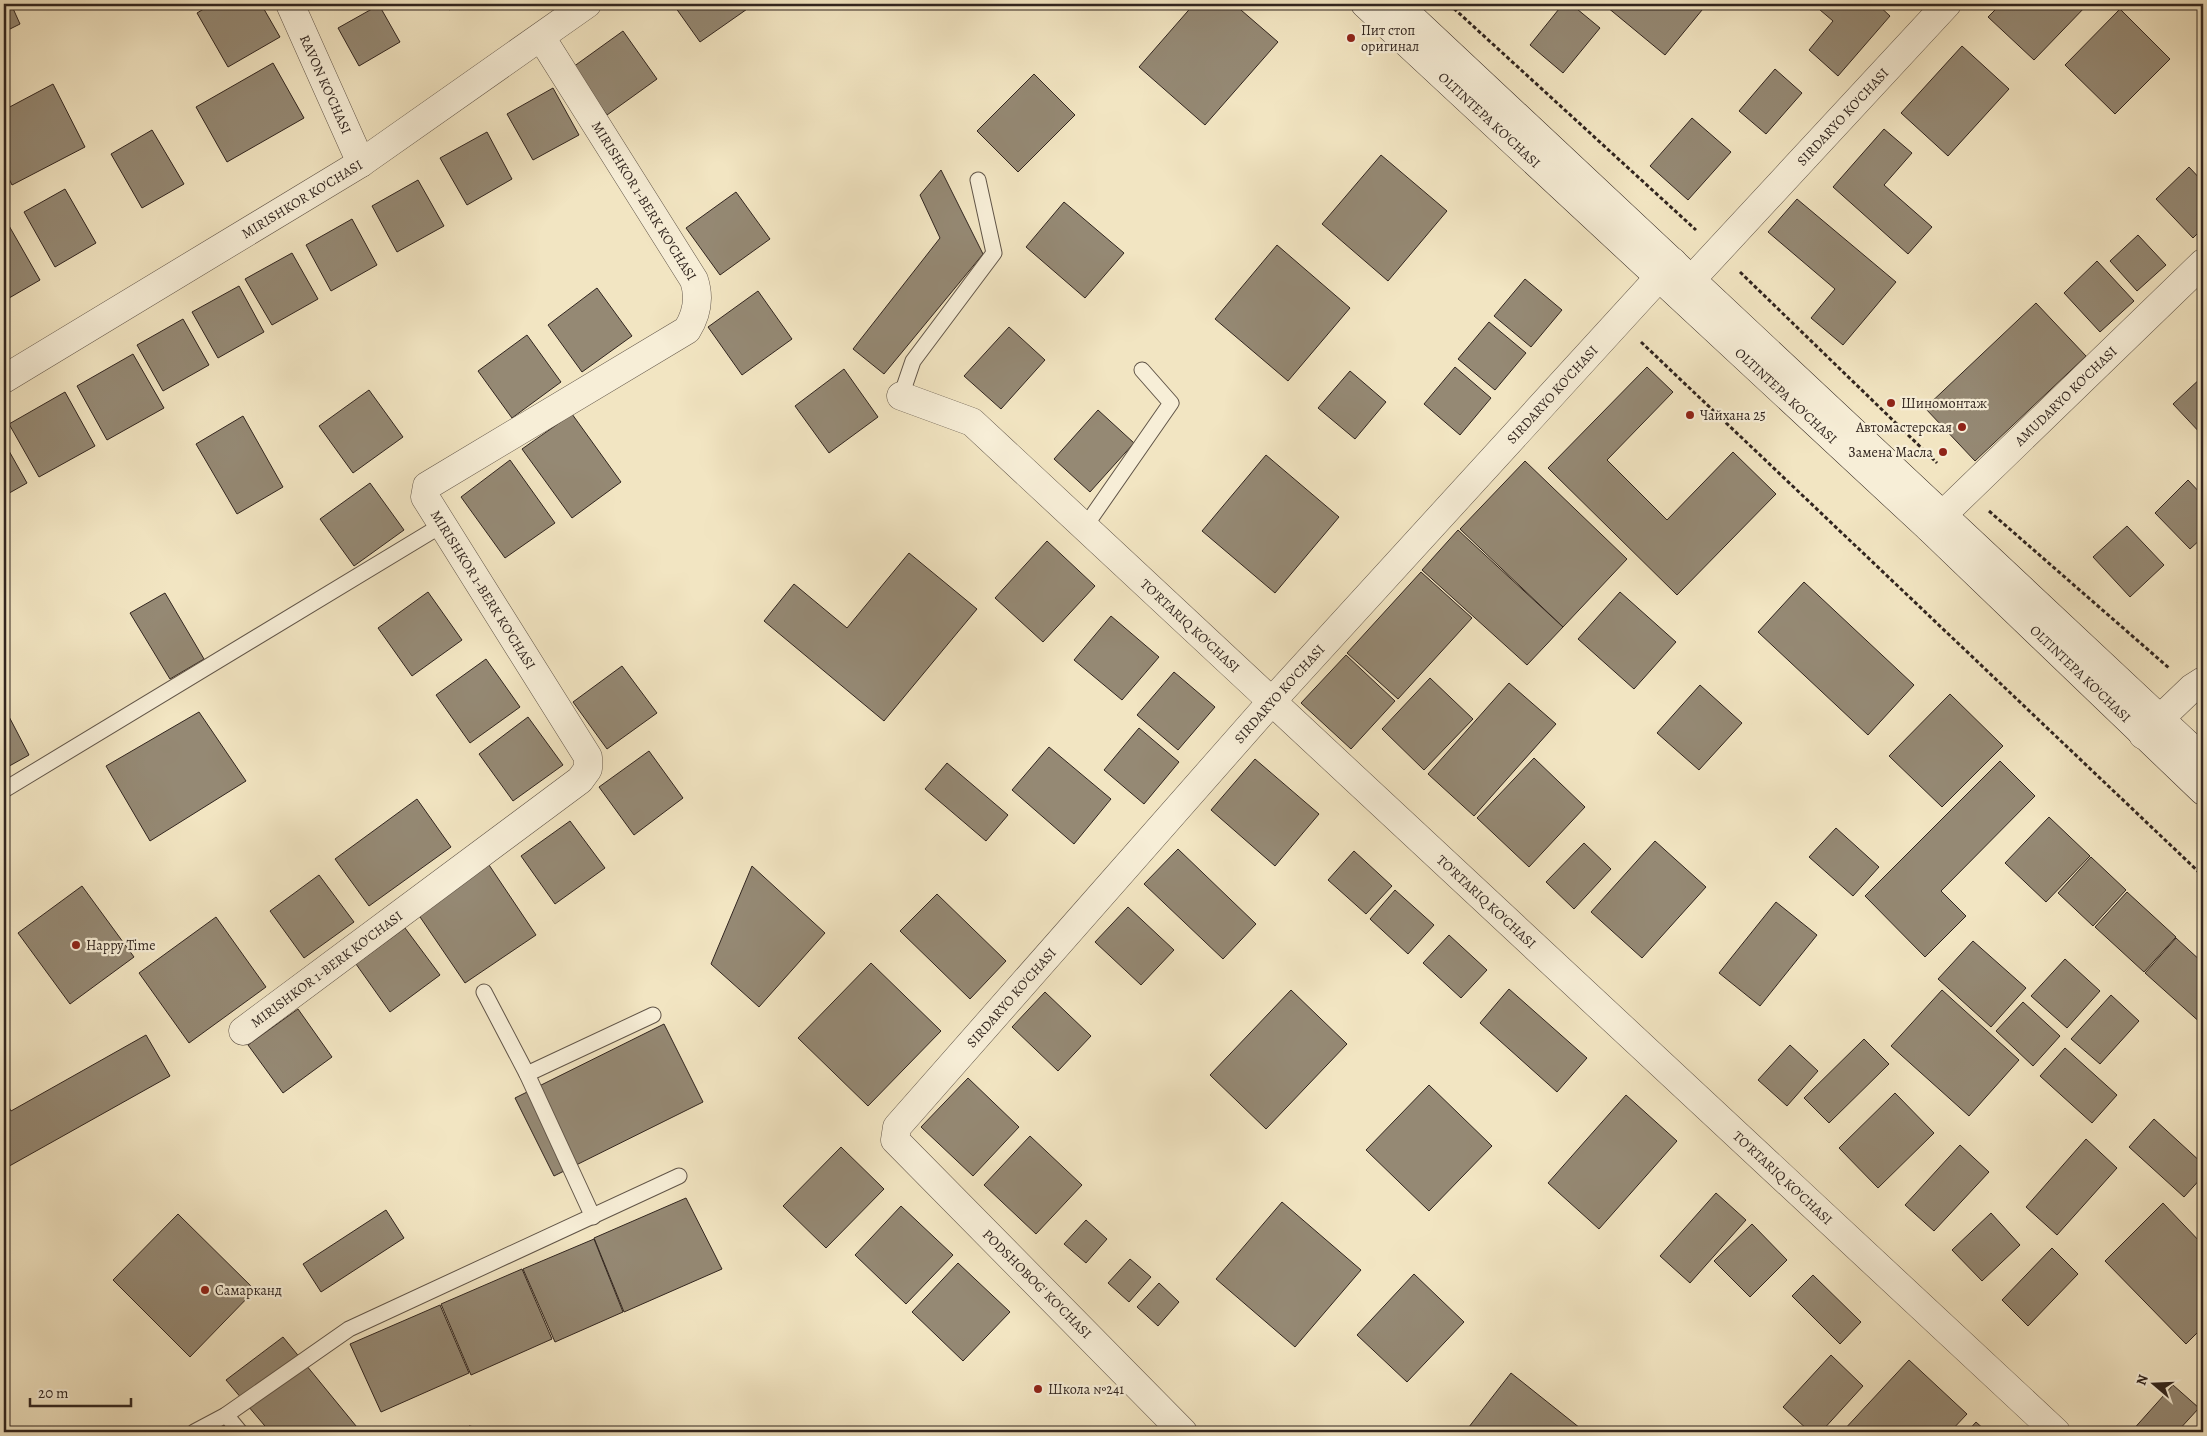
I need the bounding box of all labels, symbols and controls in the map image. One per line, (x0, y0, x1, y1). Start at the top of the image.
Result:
place label: Пит стоп оригинал (1361, 21, 1419, 56)
street label: RAVON KO'CHASI (295, 32, 356, 137)
marker: Пит стоп оригинал (1345, 32, 1357, 44)
street label: SIRDARYO KO'CHASI (1792, 63, 1893, 170)
street label: OLTINTEPA KO'CHASI (1434, 67, 1545, 172)
street label: MIRISHKOR 1-BERK KO'CHASI (587, 118, 701, 284)
street label: MIRISHKOR KO'CHASI (238, 155, 366, 243)
street label: SIRDARYO KO'CHASI (1502, 341, 1602, 448)
street label: AMUDARYO KO'CHASI (2009, 342, 2121, 451)
street label: OLTINTEPA KO'CHASI (1731, 343, 1842, 448)
place label: Шиномонтаж (1901, 394, 1987, 413)
marker: Шиномонтаж (1885, 397, 1897, 409)
place label: Чайхана 25 (1700, 406, 1766, 425)
marker: Чайхана 25 (1684, 409, 1696, 421)
place label: Автомастерская (1855, 418, 1952, 437)
marker: Автомастерская (1956, 421, 1968, 433)
place label: Замена Маслa (1848, 443, 1933, 462)
marker: Замена Маслa (1937, 446, 1949, 458)
street label: MIRISHKOR 1-BERK KO'CHASI (426, 507, 540, 673)
street label: TO'RTARIQ KO'CHASI (1136, 574, 1244, 677)
street label: OLTINTEPA KO'CHASI (2026, 621, 2135, 726)
street label: SIRDARYO KO'CHASI (1230, 640, 1329, 747)
street label: TO'RTARIQ KO'CHASI (1433, 850, 1541, 953)
street label: MIRISHKOR 1-BERK KO'CHASI (247, 906, 406, 1032)
place label: Happy Time (86, 936, 155, 955)
marker: Happy Time (70, 939, 82, 951)
street label: SIRDARYO KO'CHASI (962, 943, 1060, 1051)
street label: TO'RTARIQ KO'CHASI (1729, 1126, 1837, 1229)
street label: PODSHOBOG' KO'CHASI (978, 1225, 1096, 1343)
place label: Самарканд (215, 1281, 282, 1300)
marker: Самарканд (199, 1284, 211, 1296)
north arrow (2130, 1358, 2180, 1408)
text: N (2132, 1372, 2153, 1388)
scale bar (30, 1376, 131, 1408)
place label: Школа №241 (1048, 1380, 1124, 1399)
text: 20 m (38, 1383, 69, 1403)
marker: Школа №241 (1032, 1383, 1044, 1395)

